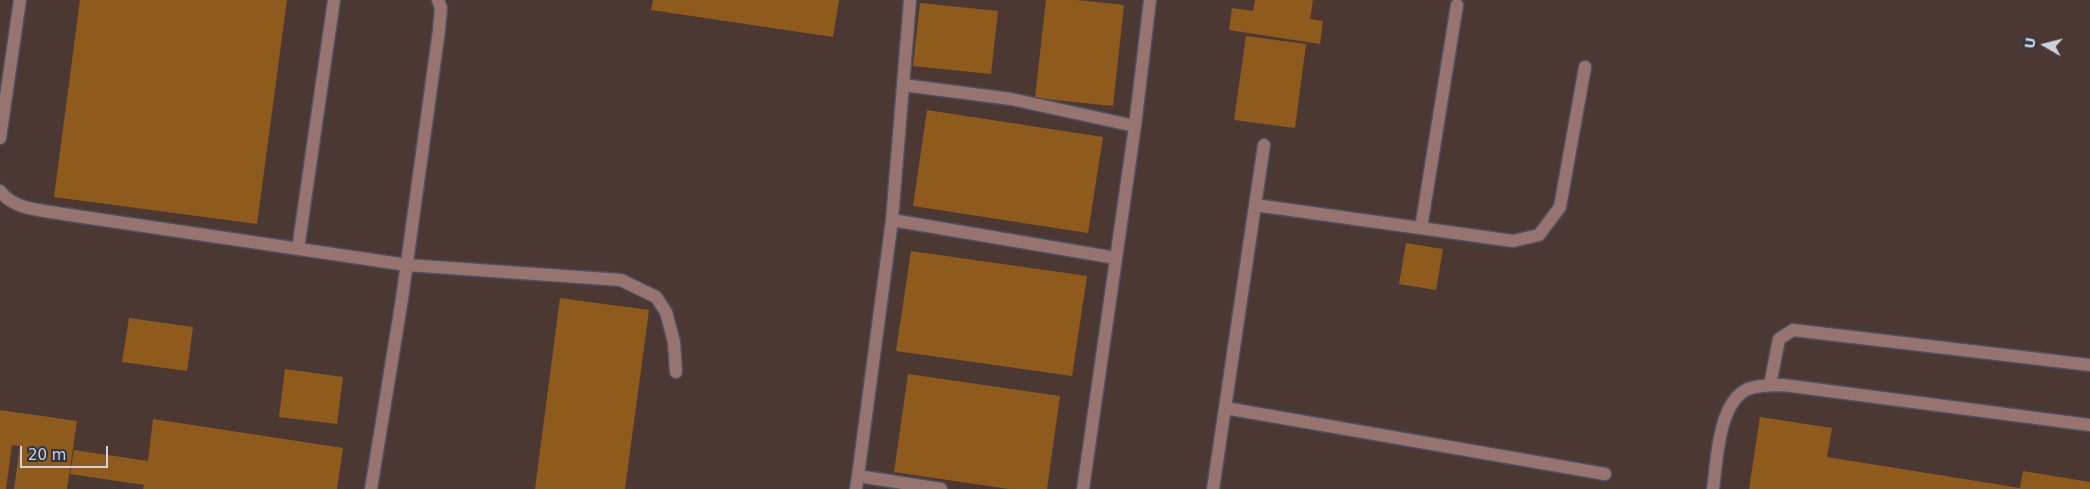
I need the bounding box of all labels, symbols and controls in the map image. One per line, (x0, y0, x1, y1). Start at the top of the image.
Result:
north arrow (2020, 20, 2070, 70)
text: U (2021, 36, 2039, 50)
scale bar (22, 436, 110, 468)
text: 20 m (28, 446, 66, 464)

